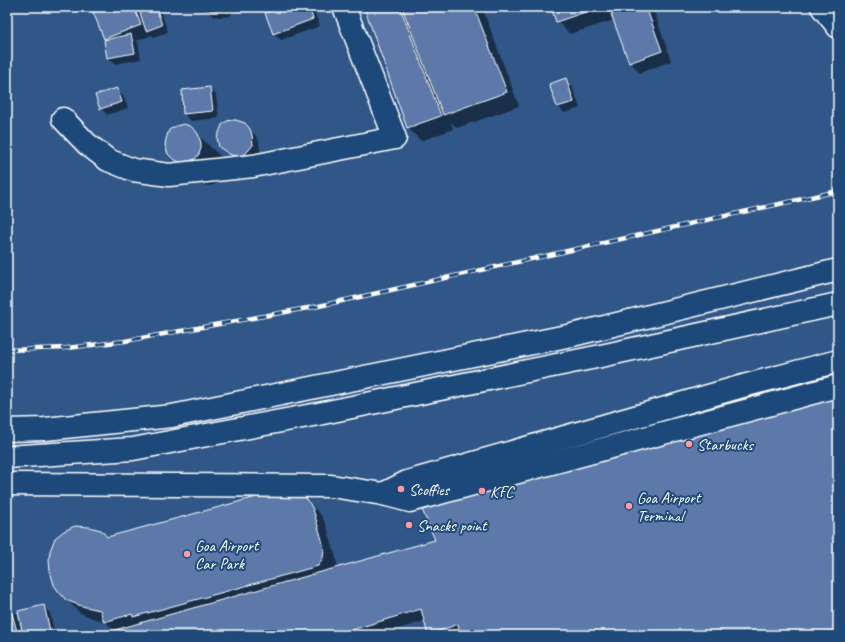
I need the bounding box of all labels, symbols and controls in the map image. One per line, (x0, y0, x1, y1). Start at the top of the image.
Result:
place label: Starbucks (697, 435, 755, 455)
marker: Starbucks (684, 439, 694, 449)
place label: Scoffies (409, 480, 450, 500)
place label: KFC (490, 482, 516, 502)
marker: Scoffies (396, 484, 406, 494)
marker: KFC (477, 486, 487, 496)
place label: Goa Airport Terminal (637, 488, 702, 526)
marker: Goa Airport Terminal (624, 501, 634, 511)
place label: Snacks point (417, 516, 488, 536)
marker: Snacks point (404, 520, 414, 530)
place label: Goa Airport Car Park (195, 536, 260, 574)
marker: Goa Airport Car Park (182, 549, 192, 559)

